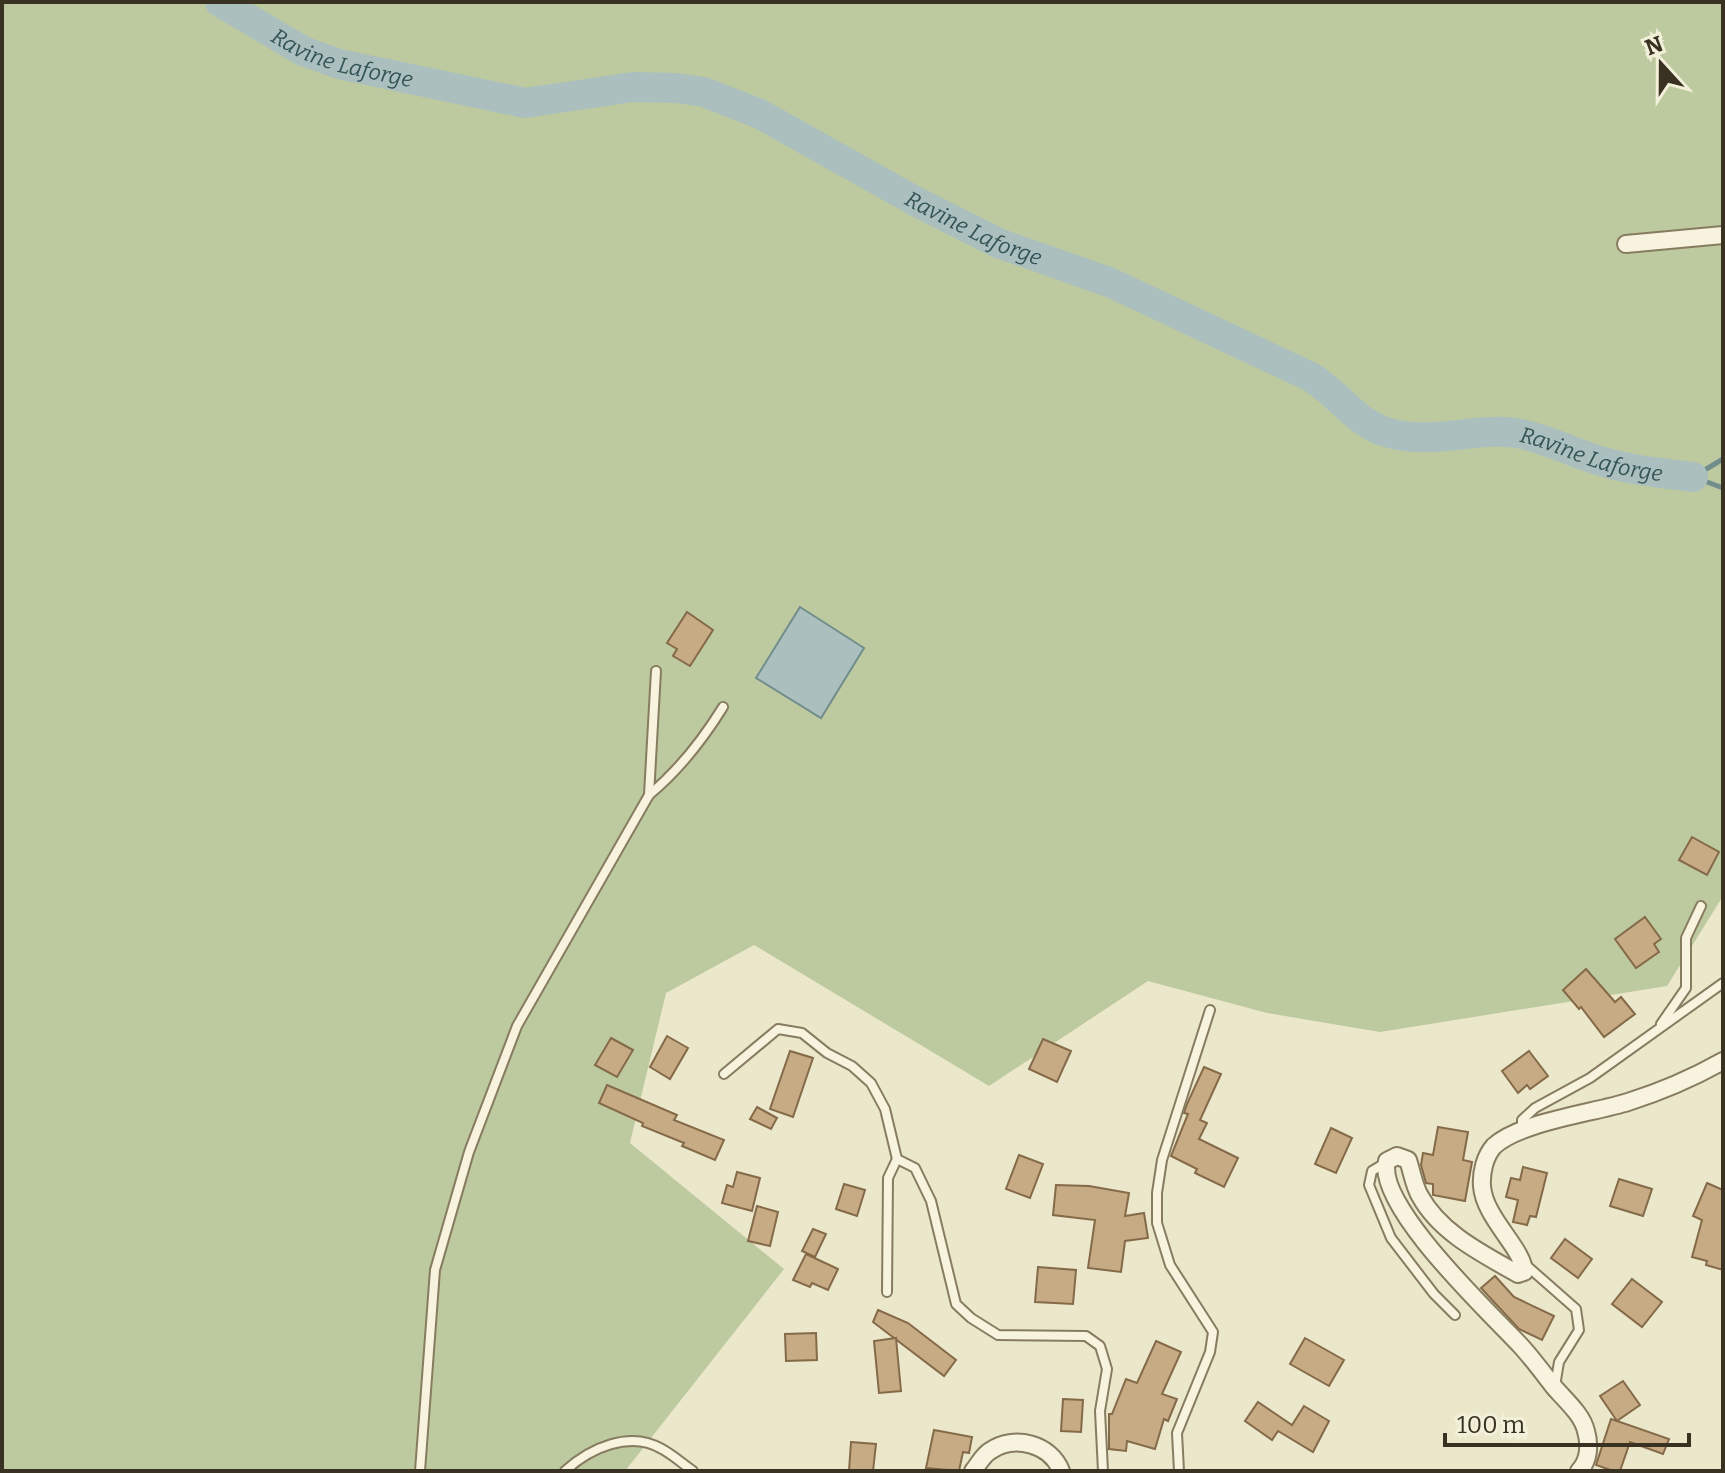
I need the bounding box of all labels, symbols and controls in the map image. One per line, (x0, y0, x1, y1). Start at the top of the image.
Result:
water label: Ravine Laforge (267, 22, 415, 93)
north arrow (1621, 24, 1701, 104)
text: N (1641, 30, 1667, 61)
water label: Ravine Laforge (901, 185, 1046, 271)
water label: Ravine Laforge (1517, 421, 1664, 487)
scale bar (1445, 1397, 1689, 1447)
text: 100 m (1457, 1411, 1525, 1439)

